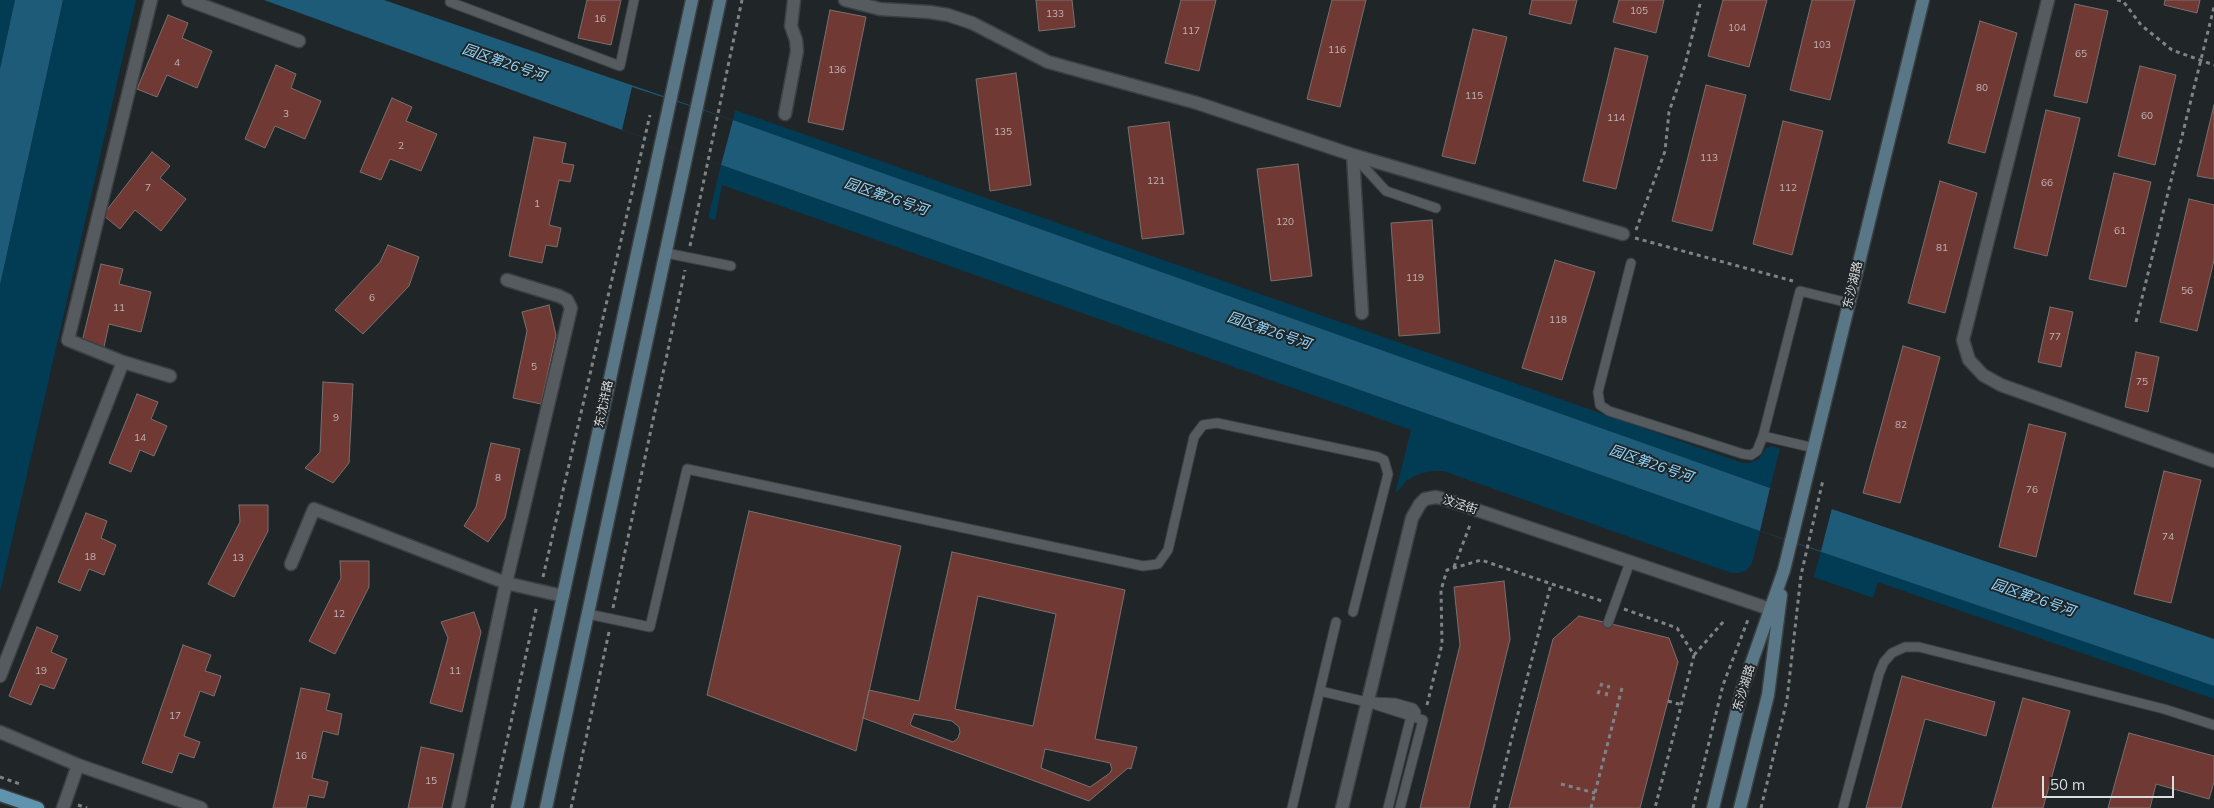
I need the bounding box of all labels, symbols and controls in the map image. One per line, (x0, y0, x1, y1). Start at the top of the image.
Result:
house number: 105 (1630, 5, 1648, 17)
house number: 133 (1046, 8, 1064, 20)
house number: 16 (594, 13, 606, 25)
house number: 104 (1728, 22, 1746, 34)
house number: 117 (1182, 25, 1200, 37)
house number: 103 (1813, 39, 1831, 51)
water label: 园区第26号河 (460, 41, 548, 85)
house number: 116 (1328, 44, 1346, 56)
house number: 65 (2075, 48, 2087, 60)
house number: 4 (174, 57, 180, 69)
house number: 136 (828, 64, 846, 76)
house number: 80 (1976, 82, 1988, 94)
house number: 115 (1465, 90, 1483, 102)
house number: 3 (283, 108, 289, 120)
house number: 60 (2141, 110, 2153, 122)
house number: 114 (1607, 112, 1625, 124)
house number: 135 (994, 126, 1012, 138)
house number: 2 (398, 140, 404, 152)
house number: 113 (1700, 152, 1718, 164)
water label: 园区第26号河 (842, 175, 930, 219)
house number: 121 (1147, 175, 1165, 187)
house number: 66 (2041, 177, 2053, 189)
house number: 7 (145, 182, 151, 194)
house number: 112 (1779, 182, 1797, 194)
house number: 1 (534, 198, 540, 210)
house number: 120 (1276, 216, 1294, 228)
house number: 61 (2114, 225, 2126, 237)
house number: 81 (1936, 242, 1948, 254)
street label: 东沙湖路 (1841, 260, 1865, 310)
house number: 119 (1406, 272, 1424, 284)
house number: 56 (2181, 285, 2193, 297)
house number: 6 (369, 292, 375, 304)
house number: 11 (113, 302, 125, 314)
water label: 园区第26号河 (1225, 309, 1313, 353)
house number: 118 (1549, 314, 1567, 326)
house number: 77 (2049, 331, 2061, 343)
house number: 5 (531, 361, 537, 373)
house number: 75 (2136, 376, 2148, 388)
street label: 东沈浒路 (592, 379, 616, 429)
house number: 9 (333, 412, 339, 424)
house number: 82 (1895, 419, 1907, 431)
house number: 14 (134, 432, 146, 444)
water label: 园区第26号河 (1607, 442, 1695, 486)
house number: 8 (495, 472, 501, 484)
house number: 76 (2026, 484, 2038, 496)
street label: 汶泾街 (1441, 493, 1479, 517)
house number: 74 (2162, 531, 2174, 543)
house number: 18 (84, 551, 96, 563)
house number: 13 (232, 552, 244, 564)
water label: 园区第26号河 (1989, 576, 2077, 620)
house number: 12 (333, 608, 345, 620)
street label: 东沙湖路 (1730, 663, 1758, 713)
house number: 19 (35, 665, 47, 677)
house number: 11 (449, 665, 461, 677)
house number: 17 (169, 710, 181, 722)
house number: 16 (295, 750, 307, 762)
scale bar (2044, 766, 2176, 798)
house number: 15 (425, 775, 437, 787)
text: 50 m (2050, 775, 2085, 794)

